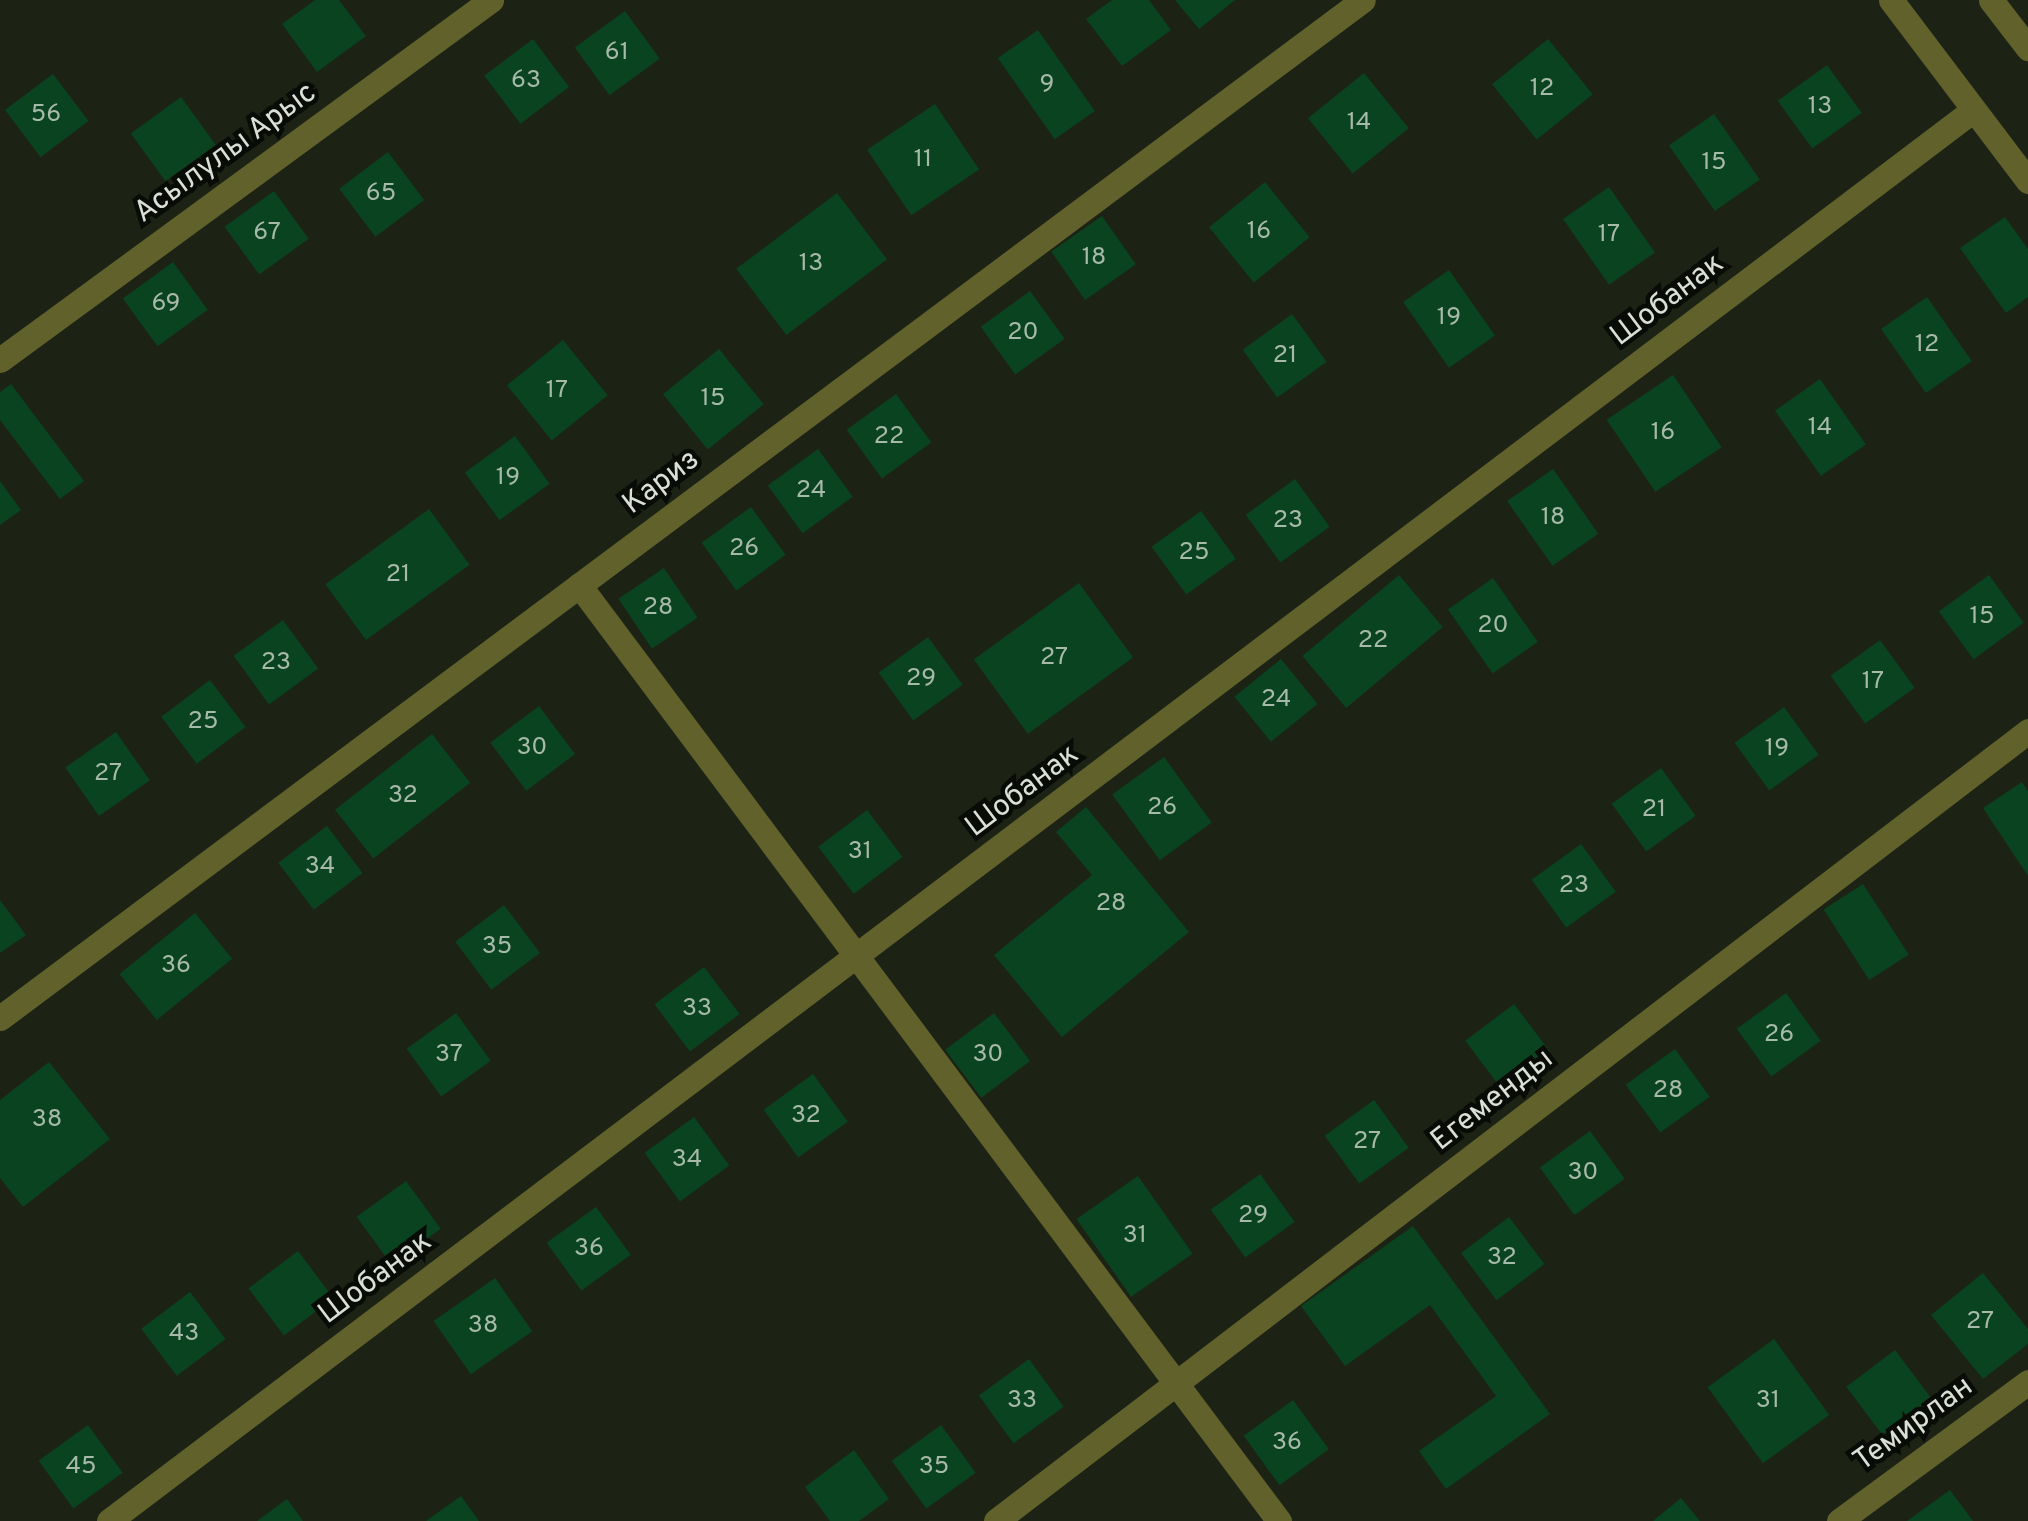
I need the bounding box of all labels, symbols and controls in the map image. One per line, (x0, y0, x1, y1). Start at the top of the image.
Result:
house number: 61 (605, 38, 629, 68)
house number: 63 (511, 66, 541, 96)
house number: 9 (1040, 70, 1054, 100)
house number: 12 (1530, 74, 1554, 104)
street label: Асылулы Арыс (127, 76, 325, 232)
house number: 13 (1808, 92, 1832, 122)
house number: 56 (31, 100, 61, 130)
house number: 14 (1347, 108, 1371, 138)
house number: 11 (914, 145, 932, 175)
house number: 15 (1702, 148, 1726, 178)
house number: 65 (366, 179, 396, 209)
house number: 16 (1247, 217, 1271, 247)
house number: 67 (253, 218, 281, 248)
house number: 17 (1598, 220, 1620, 250)
house number: 18 (1082, 243, 1106, 273)
street label: Шобанак (1604, 247, 1732, 355)
house number: 13 (799, 249, 823, 279)
house number: 69 (152, 289, 180, 319)
house number: 19 (1437, 303, 1461, 333)
house number: 20 (1007, 318, 1039, 348)
house number: 12 (1915, 330, 1939, 360)
house number: 21 (1273, 341, 1297, 371)
house number: 17 (546, 376, 568, 406)
house number: 15 (701, 384, 725, 414)
house number: 14 (1808, 413, 1832, 443)
house number: 16 (1651, 418, 1675, 448)
house number: 22 (874, 422, 904, 452)
street label: Кариз (617, 443, 707, 523)
house number: 19 (496, 463, 520, 493)
house number: 24 (796, 476, 826, 506)
house number: 18 (1541, 503, 1565, 533)
house number: 23 (1273, 506, 1303, 536)
house number: 26 (729, 534, 759, 564)
house number: 25 (1179, 538, 1209, 568)
house number: 21 (386, 560, 410, 590)
house number: 28 (643, 593, 673, 623)
house number: 15 (1970, 602, 1994, 632)
house number: 20 (1477, 611, 1509, 641)
house number: 22 (1358, 626, 1388, 656)
house number: 27 (1040, 643, 1068, 673)
house number: 23 (261, 648, 291, 678)
house number: 29 (906, 664, 936, 694)
house number: 17 (1862, 667, 1884, 697)
house number: 24 (1261, 685, 1291, 715)
house number: 25 (188, 707, 218, 737)
house number: 30 (517, 733, 547, 763)
house number: 19 (1765, 734, 1789, 764)
street label: Шобанак (959, 738, 1087, 846)
house number: 27 (94, 759, 122, 789)
house number: 32 (388, 781, 418, 811)
house number: 26 (1147, 793, 1177, 823)
house number: 21 (1642, 795, 1666, 825)
house number: 31 (848, 837, 872, 867)
house number: 34 (305, 852, 335, 882)
house number: 23 (1559, 871, 1589, 901)
house number: 28 (1096, 889, 1126, 919)
house number: 35 (482, 932, 512, 962)
house number: 36 (161, 951, 191, 981)
house number: 33 (682, 994, 712, 1024)
house number: 26 (1764, 1020, 1794, 1050)
house number: 37 (435, 1040, 463, 1070)
house number: 30 (973, 1040, 1003, 1070)
street label: Егеменды (1425, 1042, 1561, 1160)
house number: 28 (1653, 1076, 1683, 1106)
house number: 32 (791, 1101, 821, 1131)
house number: 38 (32, 1105, 62, 1135)
house number: 27 (1353, 1127, 1381, 1157)
house number: 34 (672, 1145, 702, 1175)
house number: 30 (1568, 1158, 1598, 1188)
house number: 29 (1238, 1201, 1268, 1231)
house number: 31 (1123, 1221, 1147, 1251)
street label: Шобанак (312, 1225, 440, 1333)
house number: 36 (574, 1234, 604, 1264)
house number: 32 (1487, 1243, 1517, 1273)
house number: 27 (1966, 1307, 1994, 1337)
house number: 38 (468, 1311, 498, 1341)
house number: 43 (169, 1319, 199, 1349)
street label: Темирлан (1847, 1370, 1981, 1480)
house number: 33 (1007, 1386, 1037, 1416)
house number: 31 (1756, 1386, 1780, 1416)
house number: 36 (1272, 1428, 1302, 1458)
house number: 45 (65, 1452, 97, 1482)
house number: 35 (919, 1452, 949, 1482)

